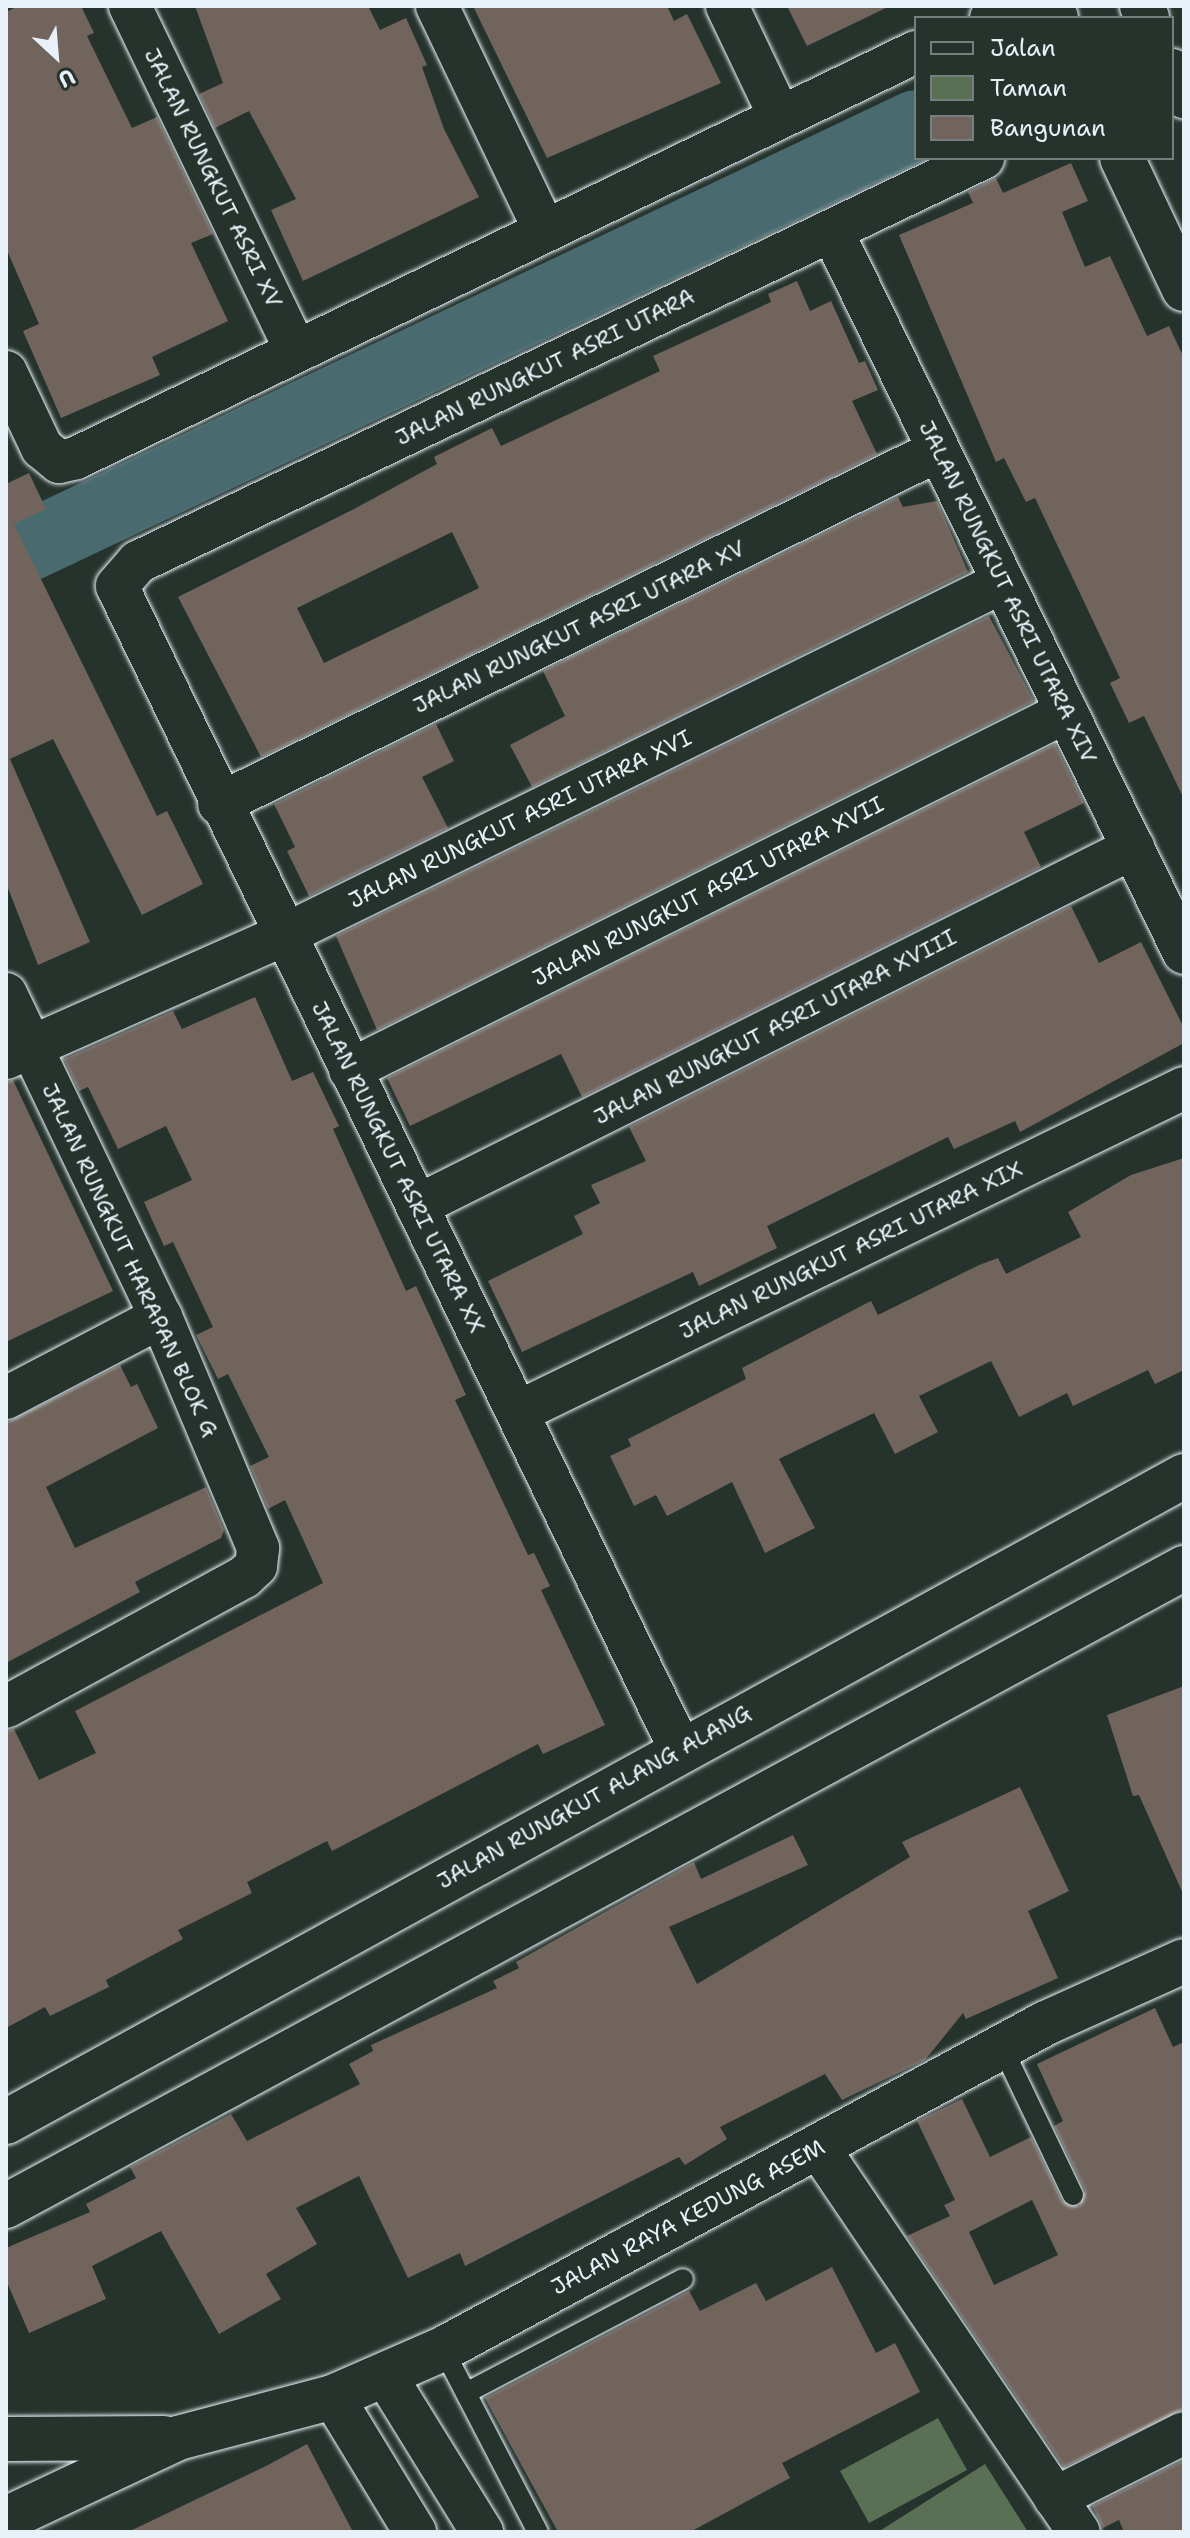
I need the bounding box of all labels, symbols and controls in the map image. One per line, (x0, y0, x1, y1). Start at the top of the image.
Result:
north arrow (16, 16, 96, 96)
legend (914, 16, 1174, 160)
text: Jalan (990, 32, 1056, 64)
street label: JALAN RUNGKUT ASRI XV (139, 44, 287, 312)
text: U (54, 62, 80, 94)
text: Taman (990, 72, 1067, 104)
text: Bangunan (990, 112, 1106, 144)
street label: JALAN RUNGKUT ASRI UTARA (391, 283, 699, 451)
street label: JALAN RUNGKUT ASRI UTARA XIV (913, 416, 1103, 768)
street label: JALAN RUNGKUT ASRI UTARA XV (409, 535, 749, 719)
street label: JALAN RUNGKUT ASRI UTARA XVI (344, 724, 696, 914)
street label: JALAN RUNGKUT ASRI UTARA XVII (528, 791, 888, 991)
street label: JALAN RUNGKUT ASRI UTARA XVIII (590, 924, 960, 1130)
street label: JALAN RUNGKUT ASRI UTARA XX (306, 997, 490, 1337)
street label: JALAN RUNGKUT HARAPAN BLOK G (36, 1079, 224, 1441)
street label: JALAN RUNGKUT ASRI UTARA XIX (675, 1155, 1027, 1345)
street label: JALAN RUNGKUT ALANG ALANG (433, 1700, 755, 1894)
street label: JALAN RAYA KEDUNG ASEM (547, 2134, 829, 2300)

